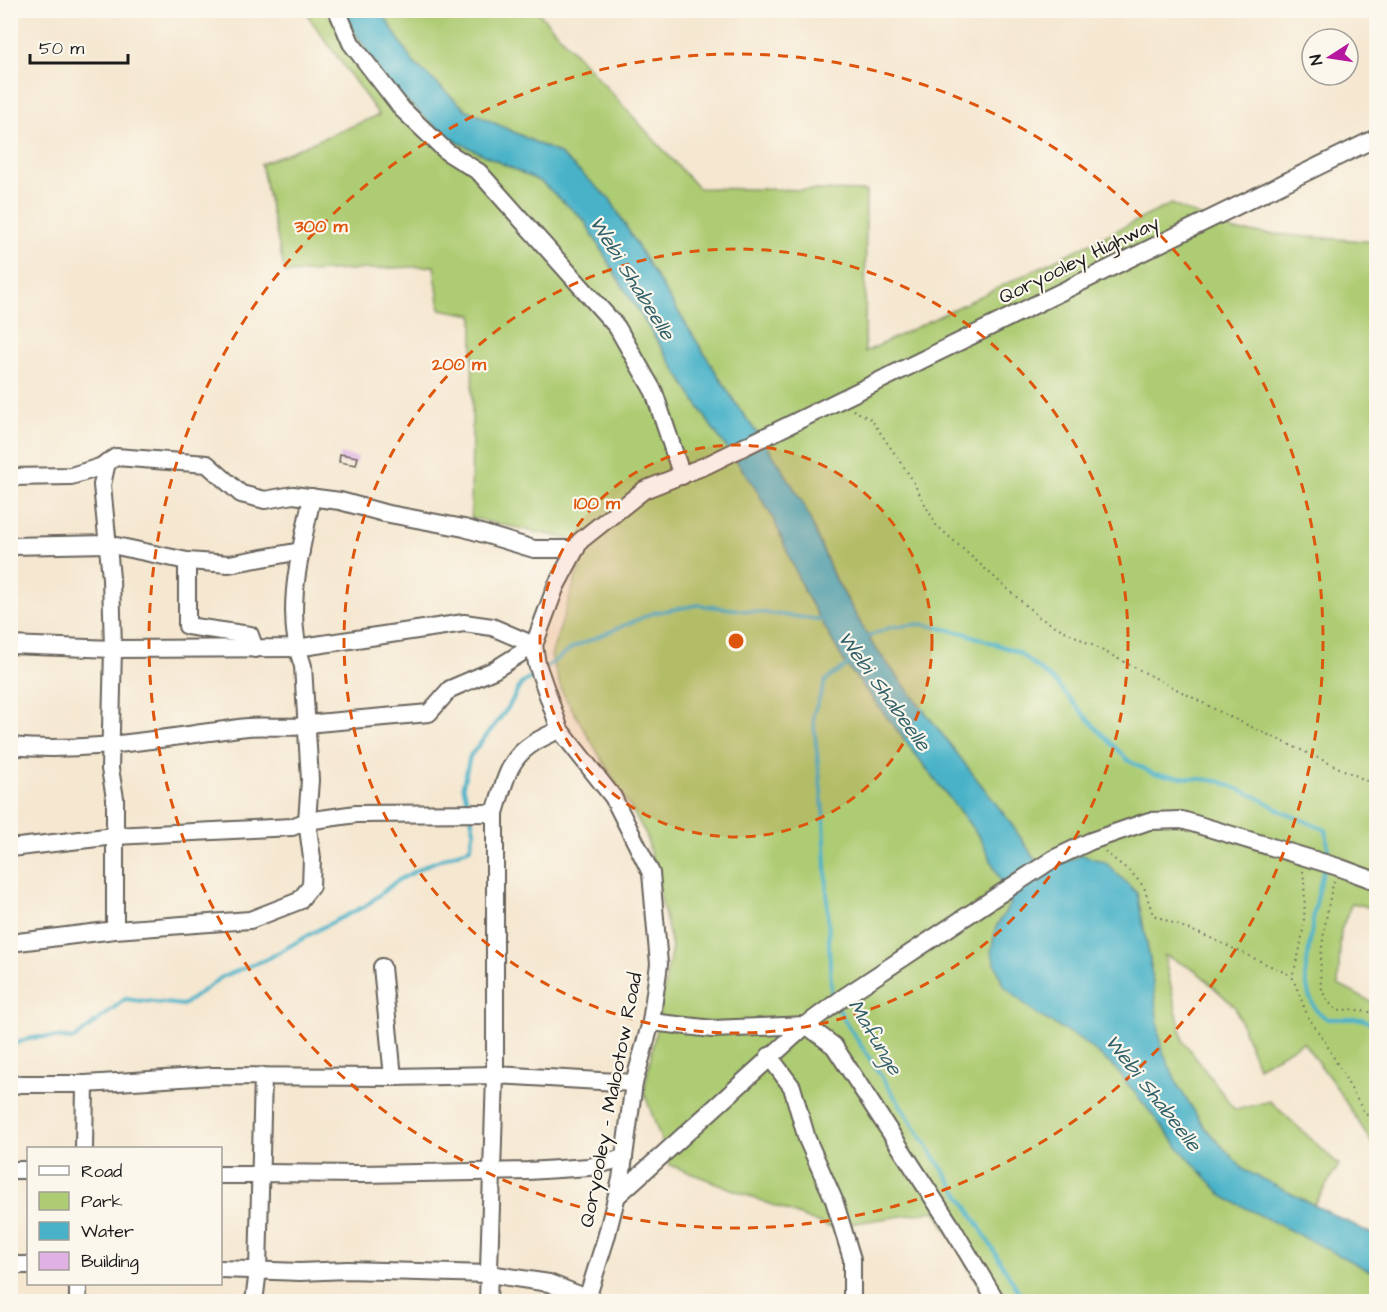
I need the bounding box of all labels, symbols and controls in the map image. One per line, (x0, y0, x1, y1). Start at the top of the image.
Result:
scale bar (30, 27, 128, 65)
north arrow (1300, 27, 1360, 87)
text: 50 m (39, 36, 84, 61)
text: N (1305, 53, 1328, 67)
street label: Qoryooley Highway (994, 209, 1165, 312)
water label: Webi Shabeelle (582, 210, 683, 347)
text: 300 m (293, 214, 349, 239)
text: 200 m (431, 352, 487, 377)
text: 100 m (574, 491, 621, 516)
water label: Webi Shabeelle (831, 625, 938, 758)
centre of rings (726, 631, 746, 651)
street label: Qoryooley - Malootow Road (573, 970, 650, 1230)
water label: Mafunge (840, 994, 910, 1082)
water label: Webi Shabeelle (1098, 1028, 1209, 1159)
legend (27, 1147, 222, 1285)
text: Road (81, 1159, 122, 1184)
text: Park (81, 1189, 123, 1214)
text: Water (81, 1219, 134, 1244)
text: Building (81, 1249, 139, 1275)

